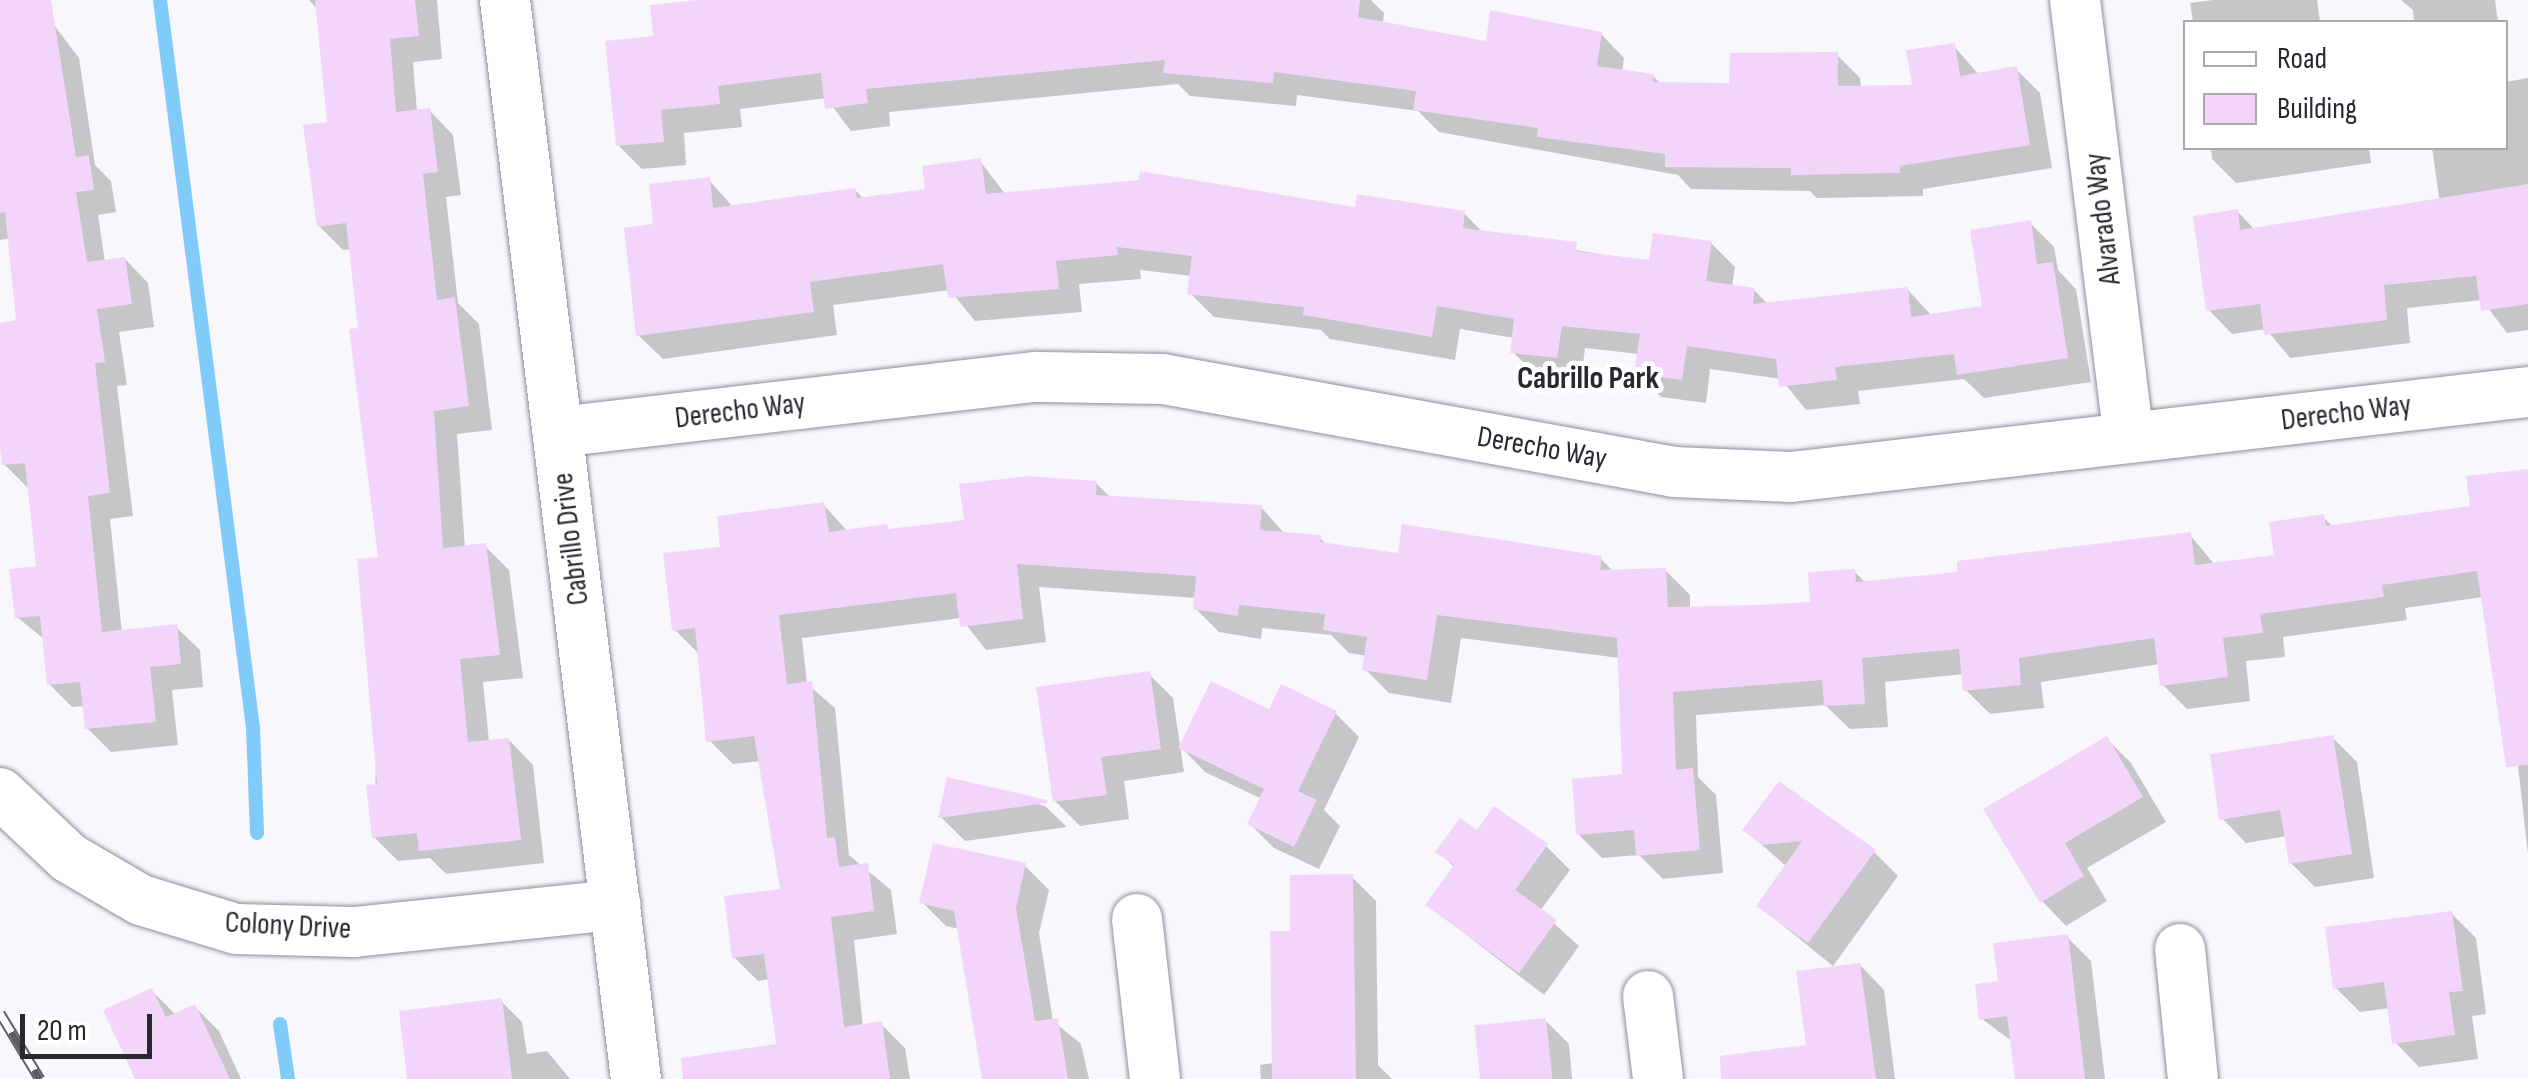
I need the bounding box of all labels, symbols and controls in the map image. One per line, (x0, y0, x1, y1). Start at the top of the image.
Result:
legend (2183, 20, 2508, 150)
text: Road (2277, 41, 2327, 77)
text: Building (2277, 91, 2357, 127)
street label: Alvarado Way (2077, 151, 2129, 287)
district label: Cabrillo Park (1517, 360, 1659, 398)
street label: Derecho Way (673, 385, 807, 437)
street label: Derecho Way (2279, 387, 2413, 439)
street label: Derecho Way (1475, 419, 1609, 477)
street label: Cabrillo Drive (545, 471, 597, 607)
street label: Colony Drive (224, 905, 352, 947)
scale bar (25, 994, 158, 1056)
text: 20 m (37, 1013, 87, 1049)

